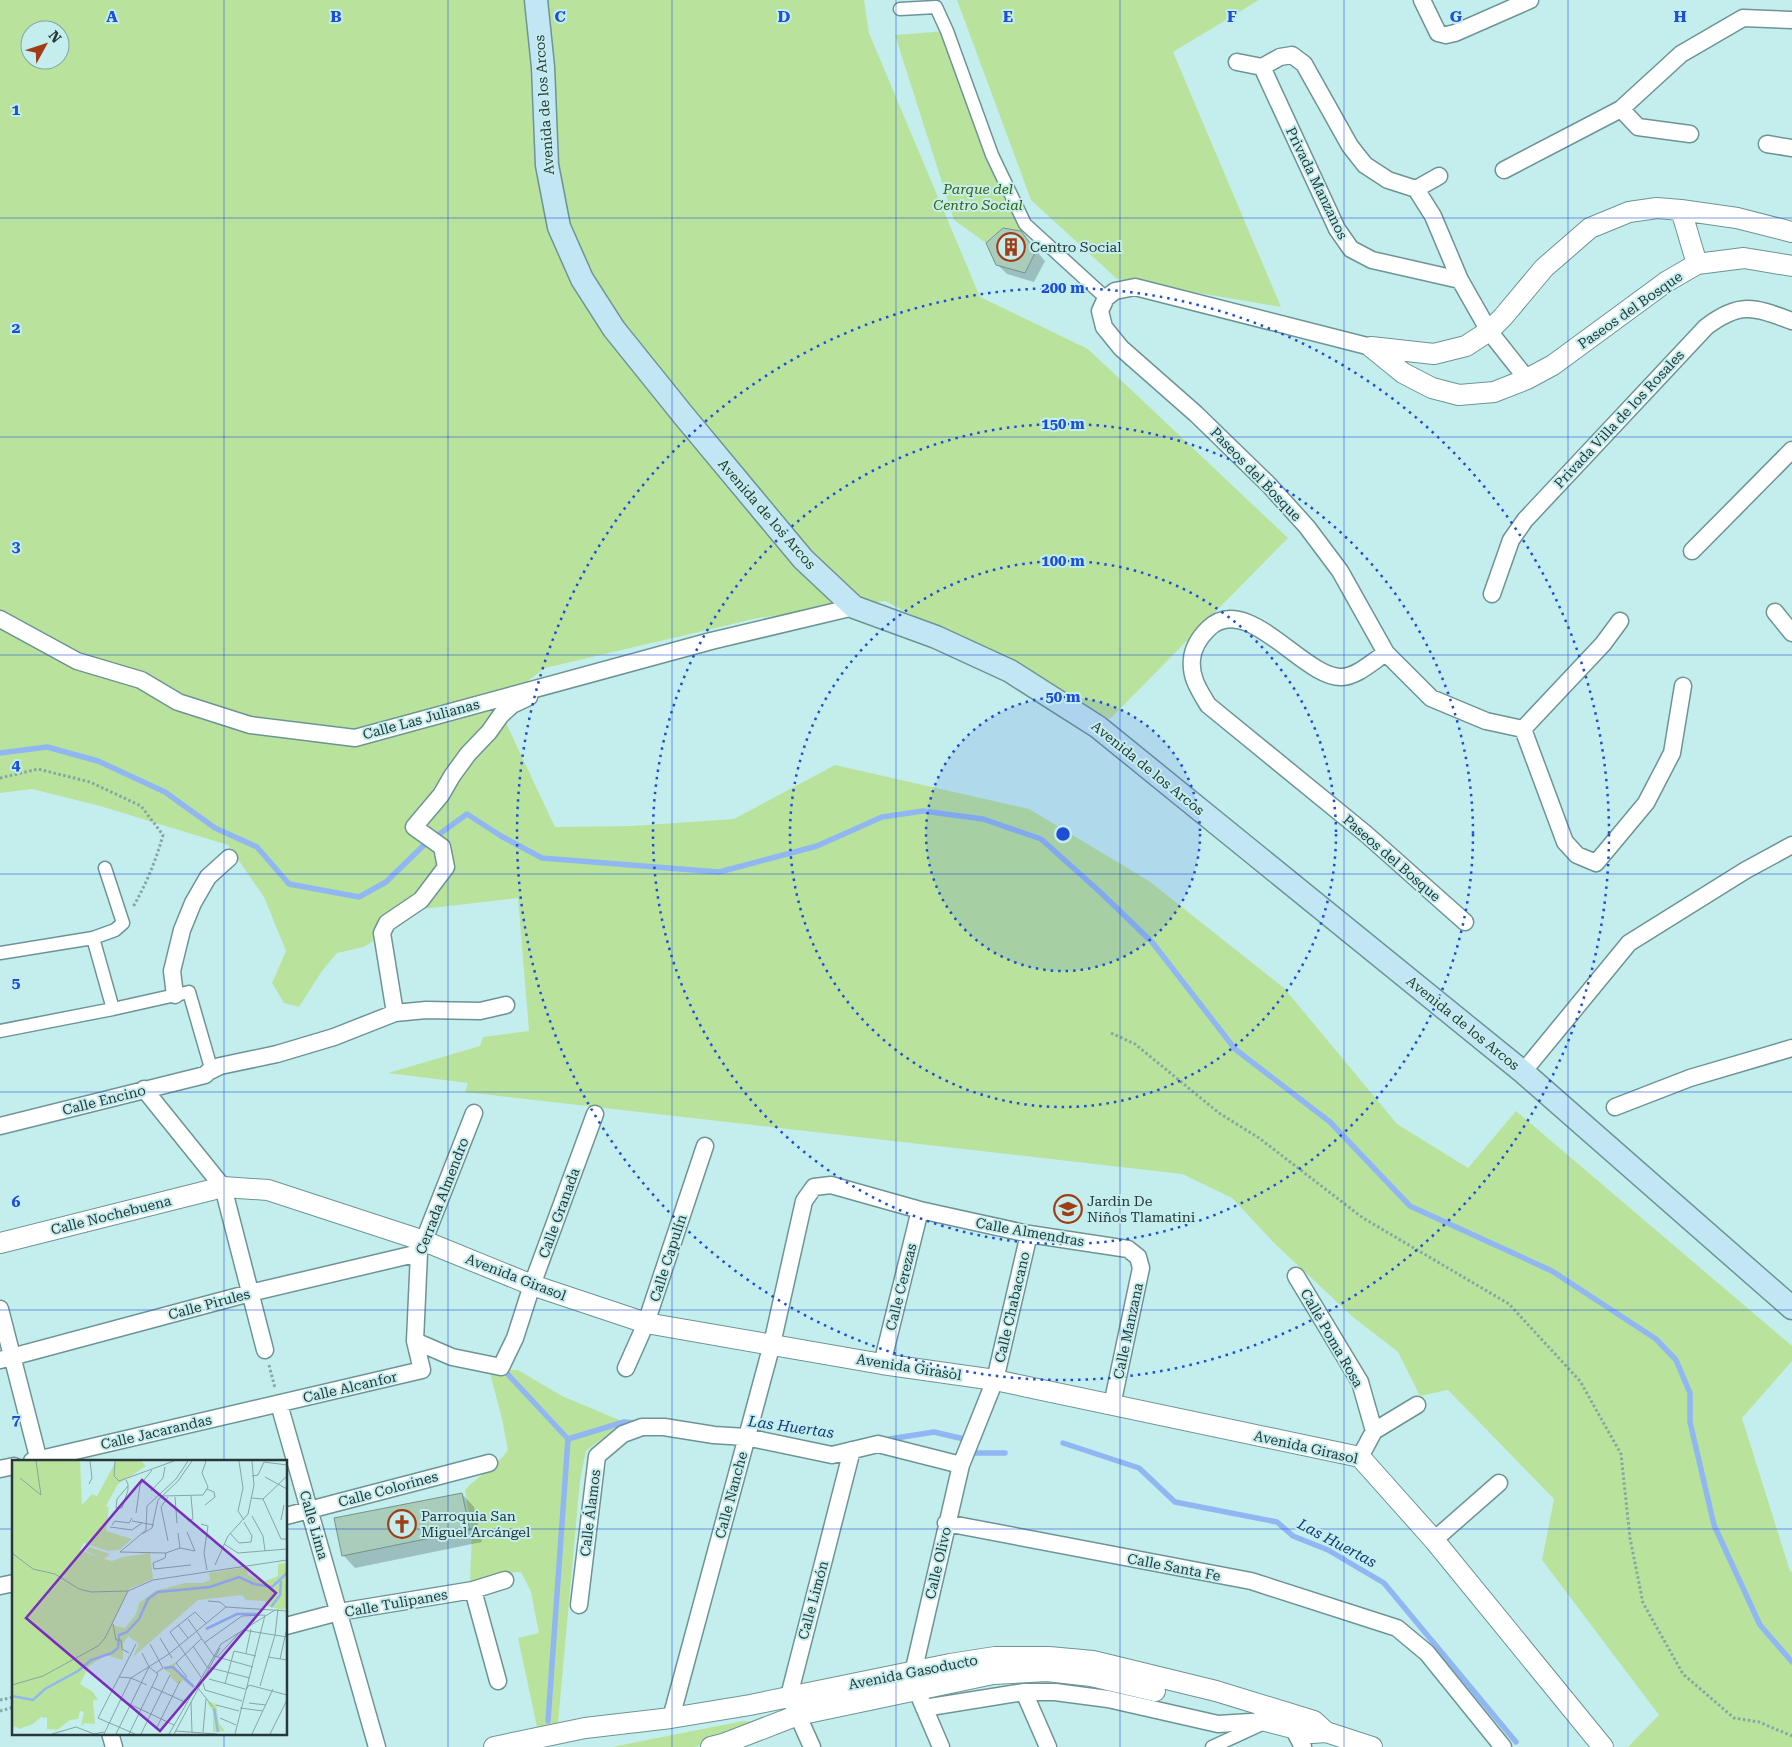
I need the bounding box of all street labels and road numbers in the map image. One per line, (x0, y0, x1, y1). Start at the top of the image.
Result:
street label: Avenida de los Arcos (531, 34, 557, 176)
street label: Privada Manzanos (1283, 124, 1351, 242)
street label: Paseos del Bosque (1575, 268, 1685, 352)
street label: Privada Villa de los Rosales (1551, 346, 1687, 491)
street label: Paseos del Bosque (1207, 424, 1305, 524)
street label: Avenida de los Arcos (715, 456, 819, 572)
street label: Calle Las Julianas (361, 696, 481, 742)
street label: Avenida de los Arcos (1088, 718, 1208, 819)
street label: Paseos del Bosque (1340, 811, 1444, 905)
street label: Avenida de los Arcos (1403, 973, 1523, 1074)
street label: Calle Encino (61, 1082, 147, 1118)
street label: Cerrada Almendro (412, 1135, 472, 1257)
street label: Calle Granada (535, 1165, 583, 1260)
street label: Calle Nochebuena (49, 1192, 173, 1238)
street label: Calle Capulín (646, 1212, 690, 1304)
street label: Calle Almendras (974, 1215, 1086, 1250)
street label: Calle Cerezas (882, 1241, 920, 1332)
street label: Avenida Girasol (463, 1250, 569, 1304)
street label: Calle Chabacano (991, 1250, 1033, 1364)
street label: Calle Manzana (1110, 1281, 1146, 1381)
street label: Calle Pirules (166, 1285, 252, 1323)
street label: Calle Poma Rosa (1297, 1286, 1367, 1390)
street label: Avenida Girasol (855, 1351, 963, 1383)
street label: Calle Alcanfor (301, 1368, 399, 1406)
street label: Calle Jacarandas (99, 1411, 213, 1453)
street label: Avenida Girasol (1252, 1427, 1360, 1467)
street label: Calle Nanche (712, 1449, 750, 1540)
street label: Calle Colorines (336, 1468, 440, 1510)
street label: Calle Álamos (577, 1468, 603, 1557)
street label: Calle Lima (297, 1489, 332, 1562)
street label: Calle Olivo (922, 1525, 954, 1601)
street label: Calle Santa Fe (1126, 1550, 1222, 1584)
street label: Calle Limón (795, 1559, 831, 1641)
street label: Calle Tulipanes (343, 1586, 449, 1620)
street label: Avenida Gasoducto (847, 1652, 979, 1692)

